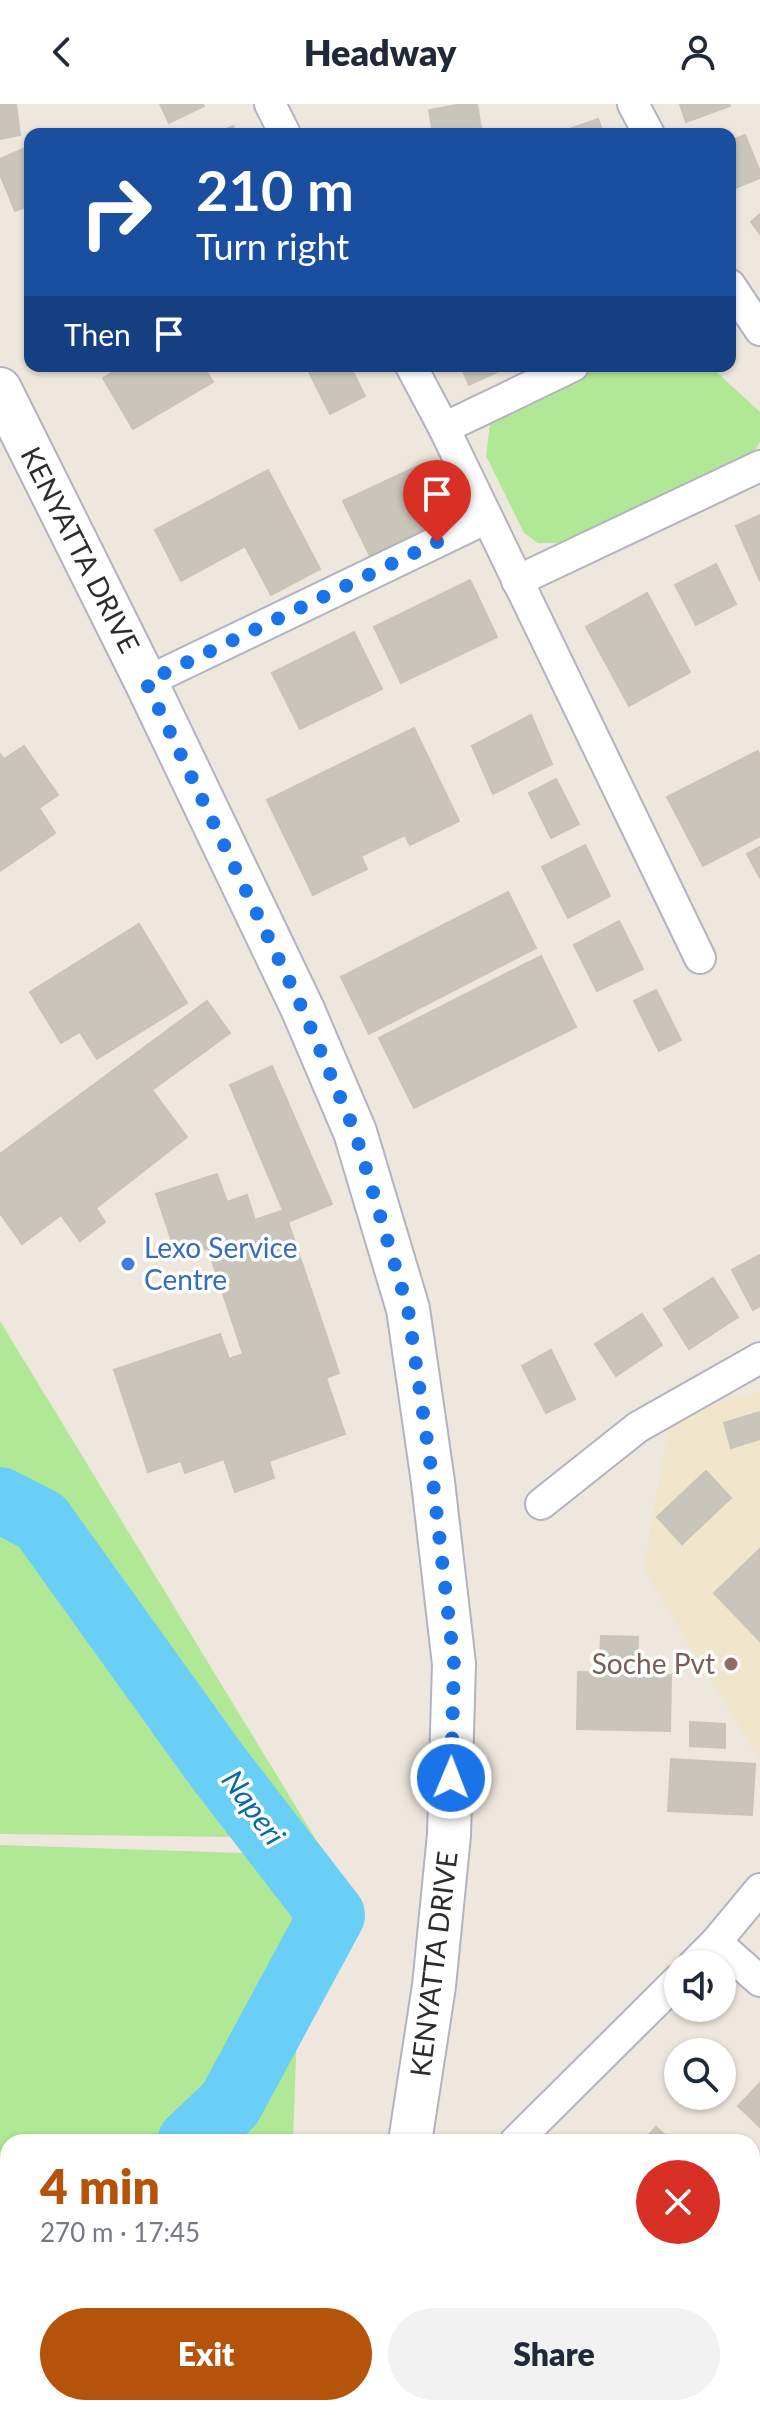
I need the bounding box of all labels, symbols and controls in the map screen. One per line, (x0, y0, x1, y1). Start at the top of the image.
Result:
icon: back (40, 30, 84, 74)
text: Headway (304, 30, 456, 74)
icon: person (676, 30, 720, 74)
text: 210 m (196, 156, 354, 223)
icon: right (64, 160, 168, 264)
text: Turn right (196, 224, 349, 268)
icon: arrive (147, 312, 191, 356)
text: Then (64, 316, 131, 352)
street label: KENYATTA DRIVE (14, 441, 147, 658)
pin (403, 460, 471, 542)
icon: arrive (415, 472, 459, 516)
place label: Lexo Service Centre (144, 1230, 297, 1296)
marker: Lexo Service Centre (119, 1255, 137, 1273)
place label: Soche Pvt (592, 1646, 715, 1680)
marker: Soche Pvt (722, 1655, 740, 1673)
position arrow (409, 1736, 493, 1820)
water label: Naperi (216, 1762, 294, 1851)
street label: KENYATTA DRIVE (402, 1849, 464, 2078)
map controls (664, 1950, 736, 2110)
button: sound (664, 1950, 736, 2022)
button: search (664, 2038, 736, 2110)
text: 4 min (40, 2157, 160, 2214)
button: close (636, 2160, 720, 2244)
text: 270 m · 17:45 (40, 2216, 200, 2248)
button: Exit (40, 2308, 372, 2400)
button: Share (388, 2308, 720, 2400)

